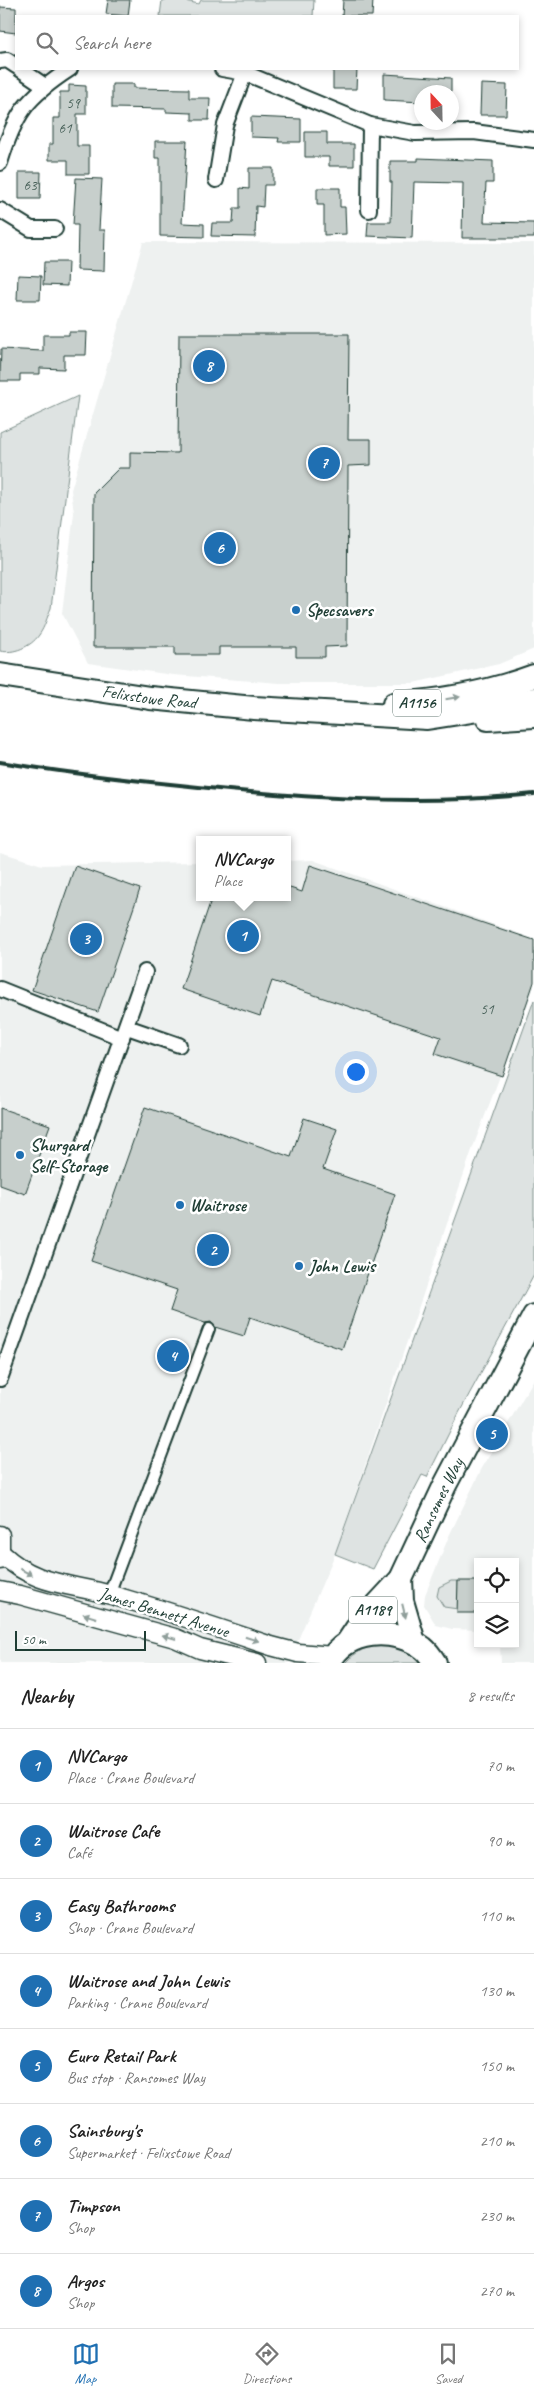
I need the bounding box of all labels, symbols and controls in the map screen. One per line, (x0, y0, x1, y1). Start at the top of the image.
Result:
search box (15, 15, 519, 70)
icon: search (33, 29, 61, 57)
text: Search here (73, 31, 150, 55)
north arrow (414, 85, 459, 130)
house number: 59 (66, 94, 81, 113)
house number: 61 (58, 119, 73, 138)
house number: 63 (23, 176, 38, 195)
pin: 8 (193, 347, 225, 385)
pin: 7 (308, 444, 340, 482)
pin: 6 (204, 529, 236, 567)
place label: Specsavers (306, 599, 374, 621)
marker: Specsavers (290, 604, 302, 616)
street label: Felixstowe Road (101, 680, 200, 714)
road number: A1156 (393, 690, 441, 716)
one-way arrow (446, 693, 462, 701)
popup (196, 836, 291, 901)
text: NVCargo (214, 847, 273, 871)
text: Place (214, 871, 242, 891)
pin: 1 (227, 917, 259, 955)
pin: 3 (70, 920, 102, 958)
house number: 51 (480, 1000, 495, 1019)
your location (343, 1059, 369, 1085)
place label: Shurgard Self-Storage (30, 1134, 109, 1177)
marker: Shurgard Self-Storage (14, 1149, 26, 1161)
place label: Waitrose (190, 1194, 248, 1216)
marker: Waitrose (174, 1199, 186, 1211)
pin: 2 (197, 1231, 229, 1269)
place label: John Lewis (307, 1255, 377, 1277)
marker: John Lewis (293, 1260, 305, 1272)
pin: 4 (157, 1337, 189, 1375)
pin: 5 (476, 1415, 508, 1453)
street label: Ransomes Way (409, 1453, 469, 1546)
map controls (474, 1558, 519, 1648)
button: locate (474, 1558, 519, 1603)
one-way arrow (18, 1568, 33, 1576)
street label: James Bennett Avenue (96, 1582, 233, 1642)
road number: A1189 (349, 1596, 397, 1624)
one-way arrow (401, 1603, 409, 1618)
button: layers (474, 1603, 519, 1648)
one-way arrow (82, 1611, 97, 1619)
scale bar (15, 1628, 146, 1651)
text: 50 m (22, 1631, 46, 1648)
one-way arrow (162, 1633, 177, 1641)
one-way arrow (244, 1636, 259, 1643)
text: Nearby (20, 1683, 73, 1709)
text: 8 results (467, 1686, 514, 1706)
text: NVCargo (67, 1744, 126, 1768)
text: 1 (32, 1756, 40, 1776)
text: 70 m (487, 1756, 514, 1776)
text: Place · Crane Boulevard (67, 1768, 194, 1788)
text: Waitrose Cafe (67, 1819, 159, 1843)
text: 2 (32, 1831, 40, 1851)
text: 90 m (487, 1831, 514, 1851)
text: Café (67, 1843, 91, 1863)
text: Easy Bathrooms (67, 1894, 174, 1918)
text: 3 (32, 1906, 40, 1926)
text: 110 m (480, 1906, 514, 1926)
text: Shop · Crane Boulevard (67, 1918, 193, 1938)
text: Waitrose and John Lewis (67, 1969, 229, 1993)
text: 4 (32, 1981, 40, 2001)
text: 130 m (480, 1981, 514, 2001)
text: Parking · Crane Boulevard (67, 1993, 207, 2013)
text: Euro Retail Park (67, 2044, 176, 2068)
text: 5 (33, 2056, 39, 2076)
text: 150 m (480, 2056, 514, 2076)
text: Bus stop · Ransomes Way (67, 2068, 205, 2088)
text: Sainsbury's (67, 2119, 141, 2143)
text: 6 (32, 2131, 40, 2151)
text: 210 m (480, 2131, 514, 2151)
text: Supermarket · Felixstowe Road (67, 2143, 230, 2163)
text: Timpson (67, 2194, 120, 2218)
text: 7 (32, 2206, 40, 2226)
text: 230 m (480, 2206, 514, 2226)
text: Shop (67, 2218, 94, 2238)
text: Argos (67, 2269, 104, 2293)
text: 8 (32, 2281, 40, 2301)
text: 270 m (480, 2281, 514, 2301)
text: Shop (67, 2293, 94, 2313)
tab: Map (72, 2340, 100, 2387)
tab: Directions (243, 2340, 291, 2387)
tab: Saved (434, 2340, 462, 2387)

